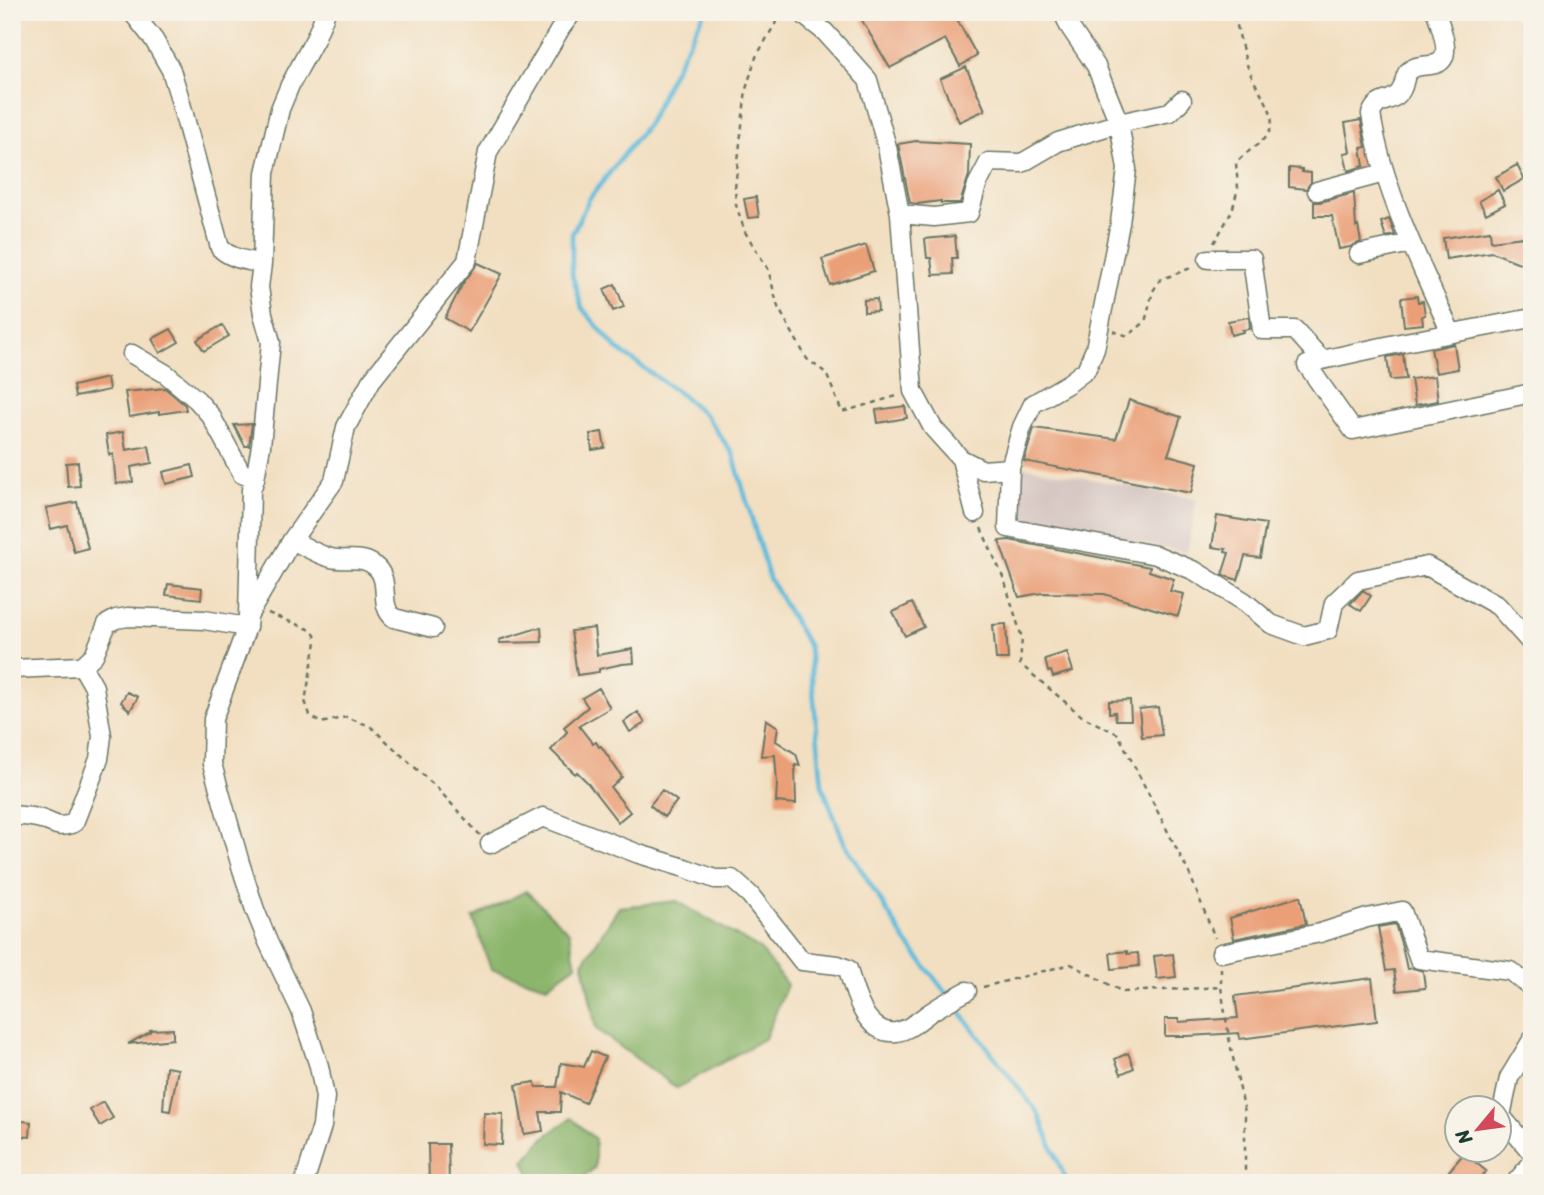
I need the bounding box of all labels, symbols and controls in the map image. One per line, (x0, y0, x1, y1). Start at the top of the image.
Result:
north arrow (1442, 1094, 1512, 1164)
text: N (1446, 1123, 1482, 1152)

